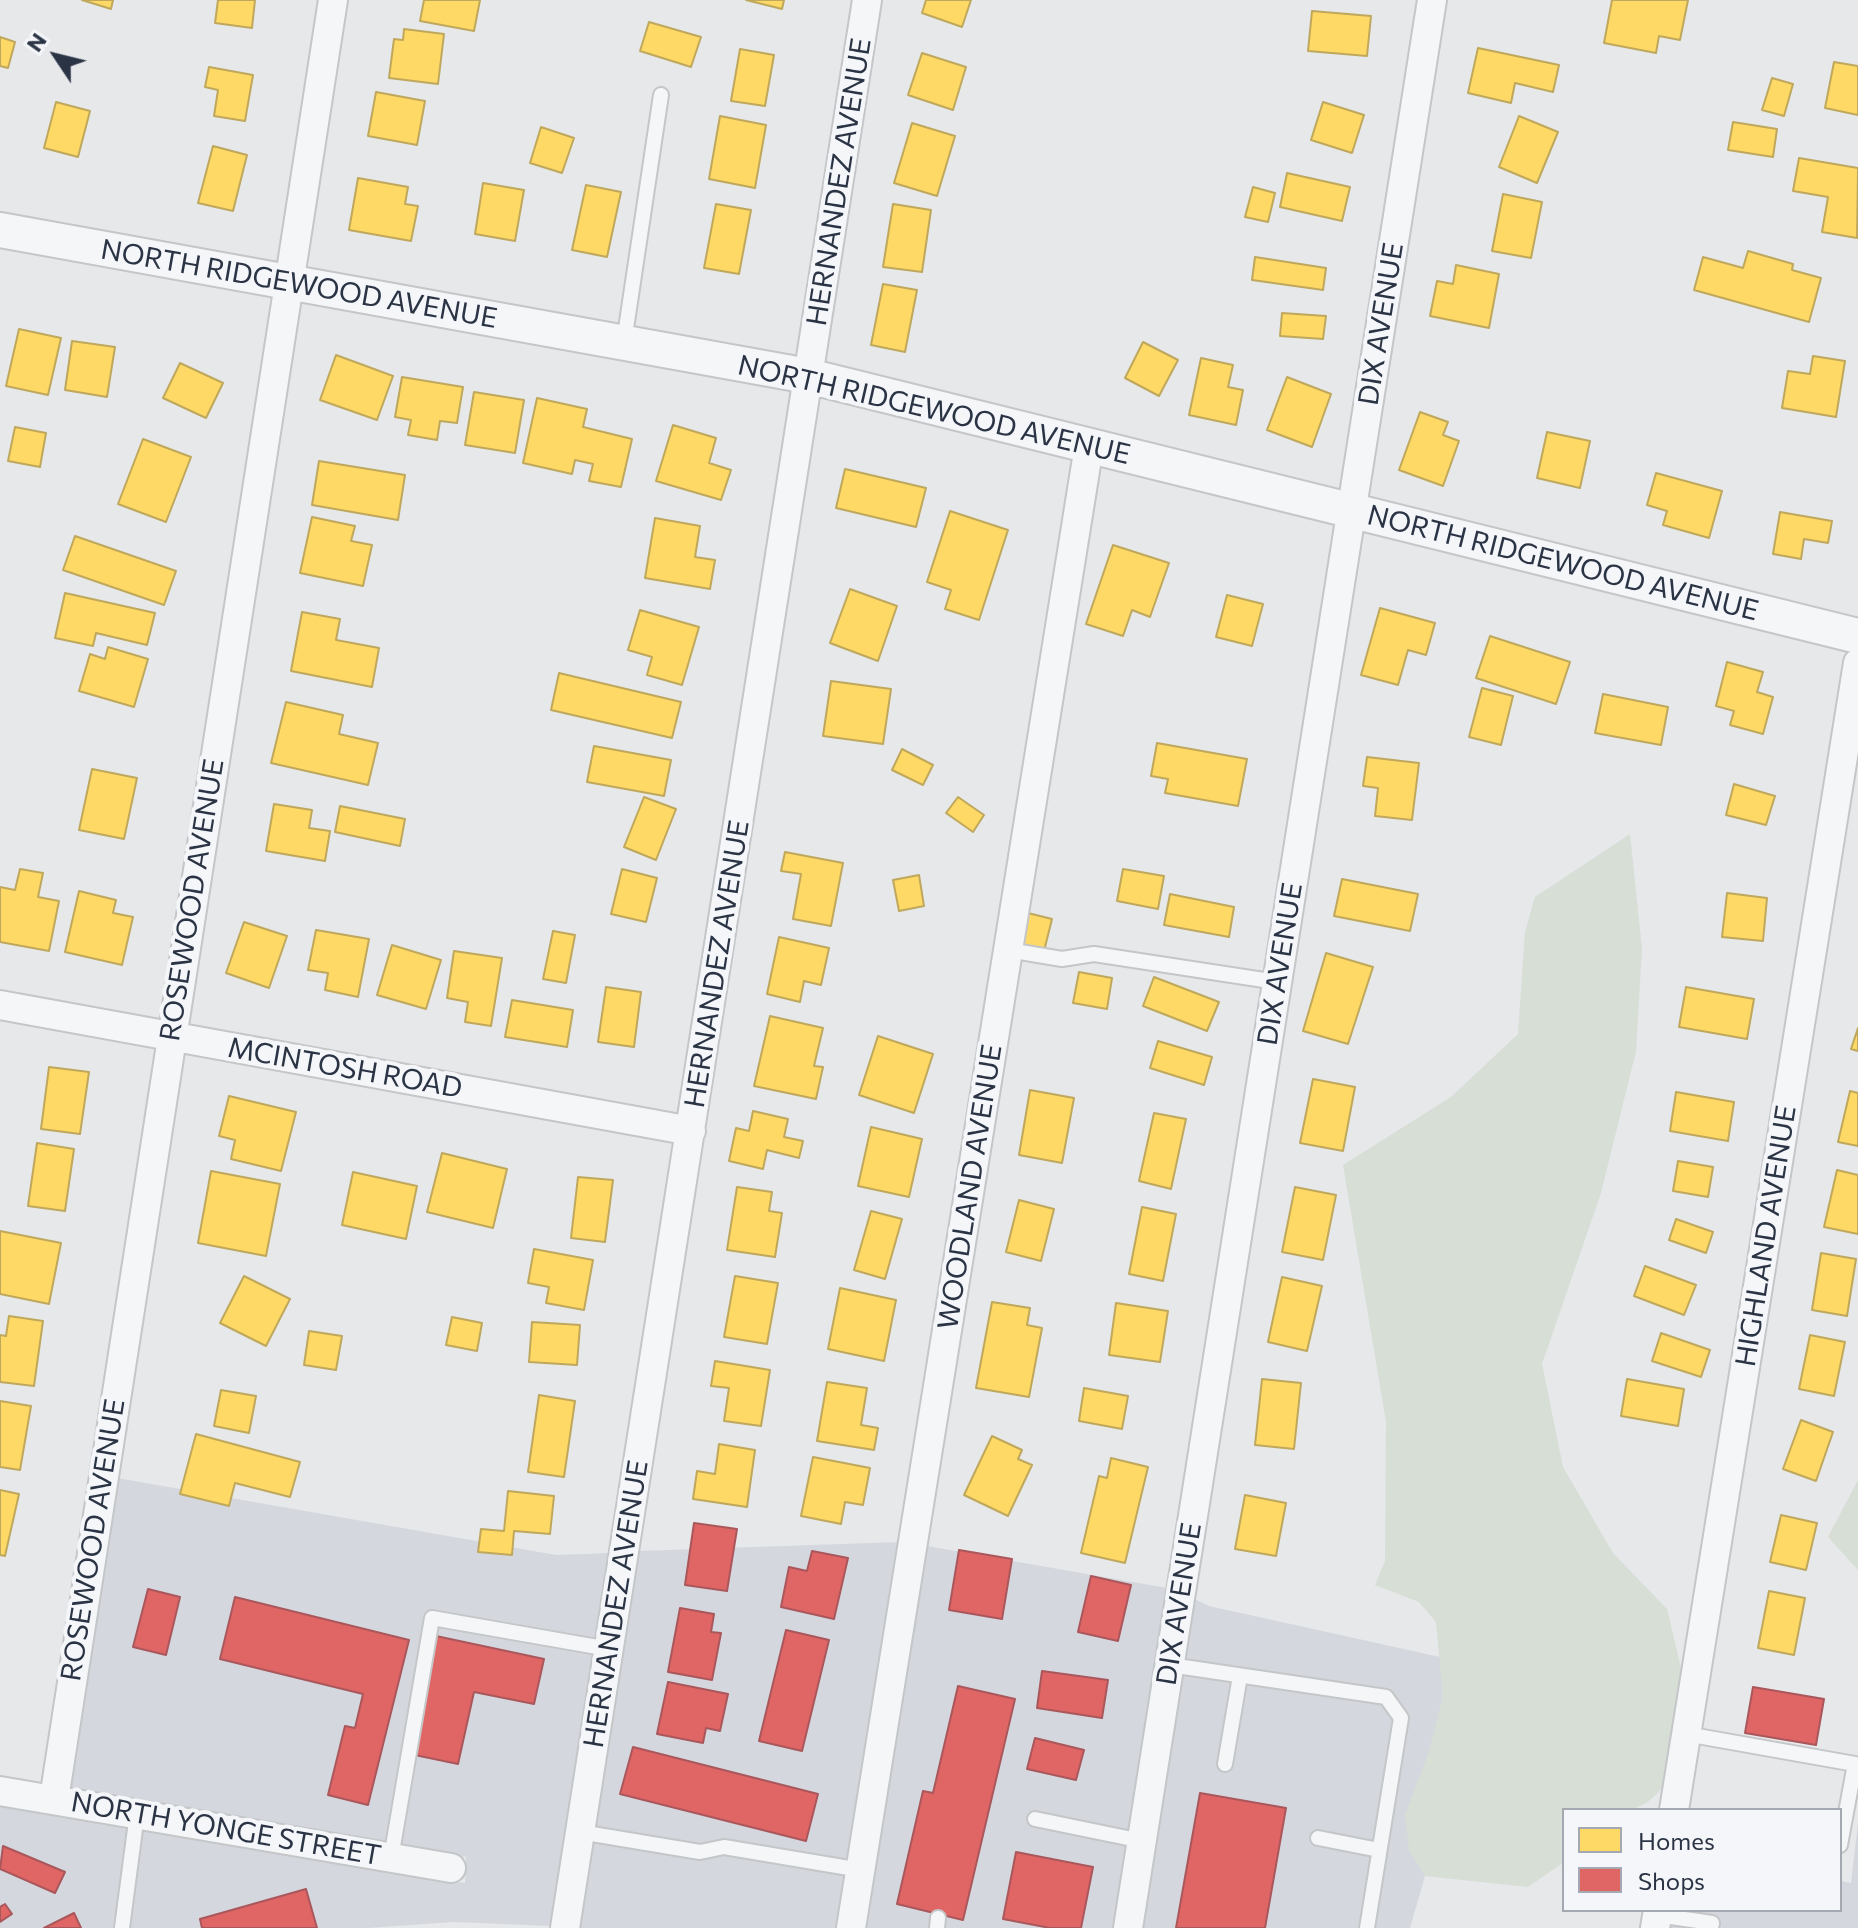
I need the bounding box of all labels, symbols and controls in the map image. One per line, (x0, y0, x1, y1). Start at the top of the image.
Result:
north arrow (16, 16, 96, 96)
text: N (20, 27, 52, 56)
street label: HERNANDEZ AVENUE (800, 36, 878, 328)
street label: NORTH RIDGEWOOD AVENUE (98, 233, 500, 335)
street label: DIX AVENUE (1352, 240, 1410, 408)
street label: NORTH RIDGEWOOD AVENUE (734, 348, 1134, 472)
street label: NORTH RIDGEWOOD AVENUE (1364, 498, 1762, 628)
street label: ROSEWOOD AVENUE (153, 757, 231, 1043)
street label: HERNANDEZ AVENUE (678, 818, 756, 1110)
street label: DIX AVENUE (1251, 880, 1309, 1048)
street label: MCINTOSH ROAD (225, 1031, 465, 1105)
street label: WOODLAND AVENUE (931, 1042, 1009, 1332)
street label: HIGHLAND AVENUE (1729, 1103, 1803, 1369)
street label: ROSEWOOD AVENUE (54, 1397, 132, 1683)
street label: HERNANDEZ AVENUE (577, 1458, 655, 1750)
street label: DIX AVENUE (1150, 1520, 1208, 1688)
street label: NORTH YONGE STREET (68, 1785, 384, 1873)
legend (1562, 1808, 1842, 1912)
text: Homes (1638, 1826, 1715, 1855)
text: Shops (1638, 1866, 1705, 1895)

